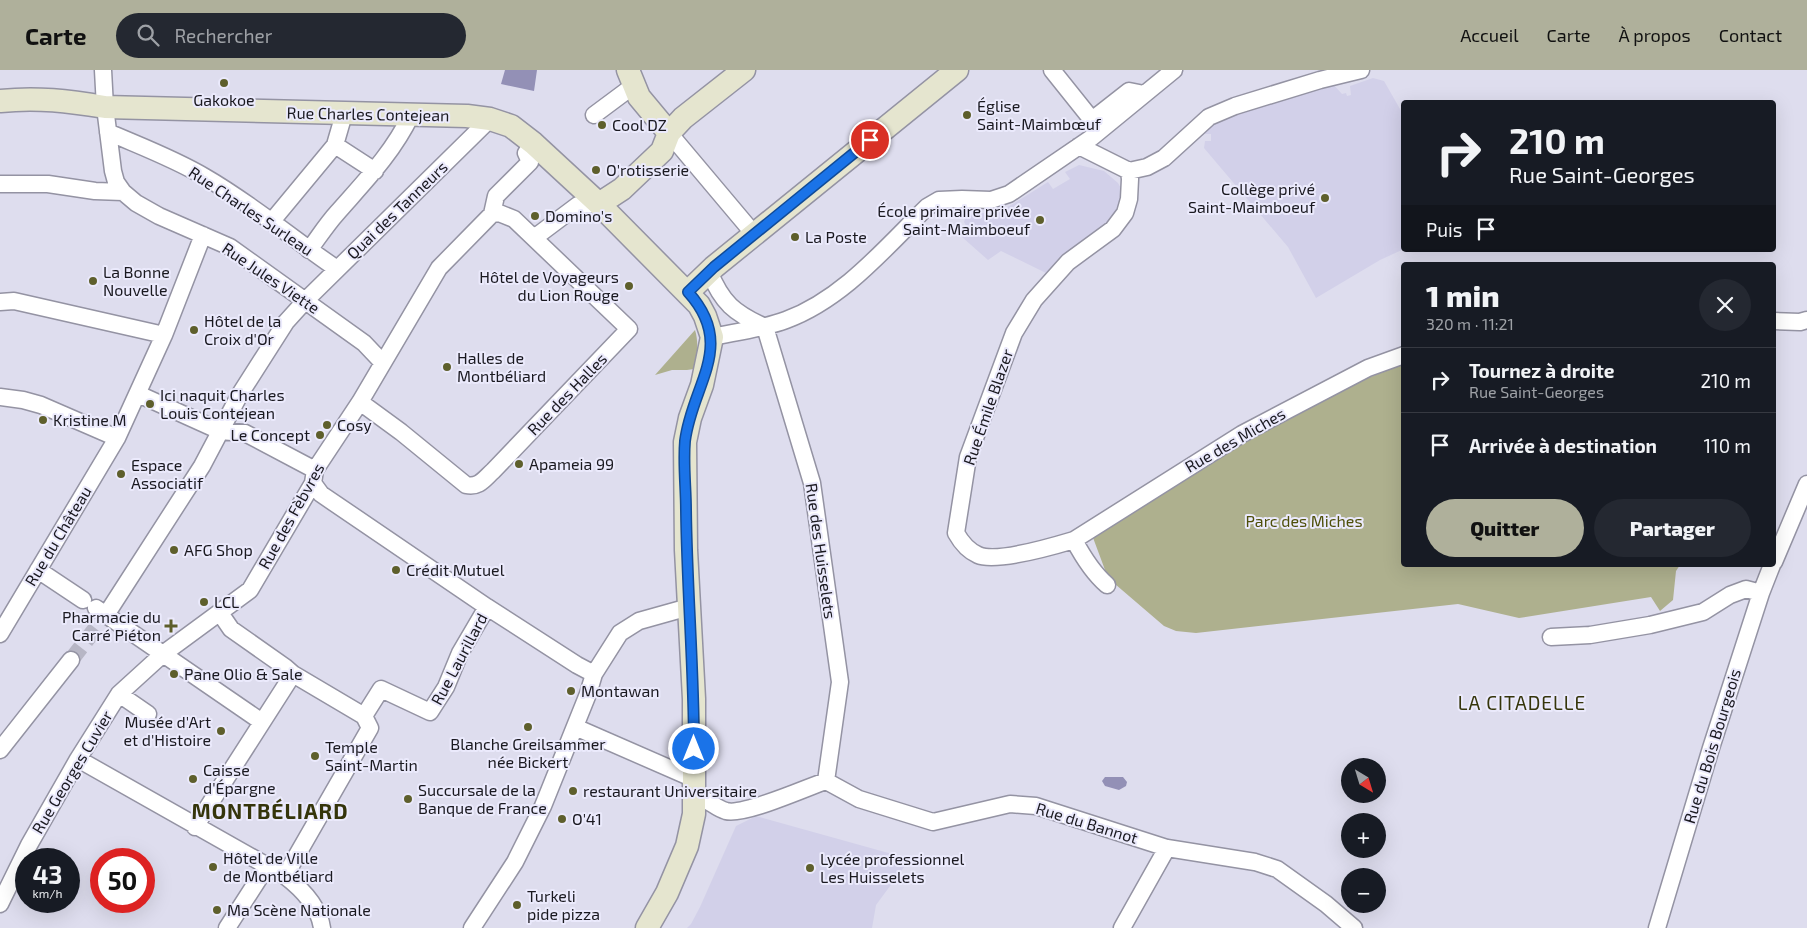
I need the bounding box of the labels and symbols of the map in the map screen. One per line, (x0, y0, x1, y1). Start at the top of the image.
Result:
marker: Gakokoe (218, 77, 230, 89)
place label: Gakokoe (193, 90, 255, 109)
place label: Église Saint-Maimbœuf (977, 96, 1102, 133)
street label: Rue Charles Contejean (286, 103, 450, 125)
marker: Église Saint-Maimbœuf (961, 109, 973, 121)
place label: Cool DZ (612, 115, 667, 134)
marker: Cool DZ (596, 119, 608, 131)
pin (849, 119, 891, 161)
street label: Quai des Tanneurs (342, 157, 452, 263)
place label: O'rotisserie (606, 160, 689, 179)
street label: Rue Charles Surleau (186, 162, 317, 259)
marker: O'rotisserie (590, 164, 602, 176)
place label: Collège privé Saint-Maimboeuf (1188, 179, 1316, 216)
marker: Collège privé Saint-Maimboeuf (1319, 192, 1331, 204)
place label: École primaire privée Saint-Maimboeuf (877, 201, 1031, 238)
place label: Domino's (545, 206, 612, 225)
marker: Domino's (529, 210, 541, 222)
marker: École primaire privée Saint-Maimboeuf (1034, 214, 1046, 226)
place label: La Poste (805, 227, 867, 246)
marker: La Poste (789, 231, 801, 243)
street label: Rue Jules Viette (219, 238, 323, 317)
place label: La Bonne Nouvelle (103, 262, 170, 299)
place label: Hôtel de Voyageurs du Lion Rouge (479, 267, 619, 304)
marker: La Bonne Nouvelle (87, 275, 99, 287)
marker: Hôtel de Voyageurs du Lion Rouge (623, 280, 635, 292)
place label: Hôtel de la Croix d'Or (204, 311, 281, 348)
marker: Hôtel de la Croix d'Or (188, 324, 200, 336)
street label: Rue Émile Blazer (959, 346, 1016, 467)
place label: Halles de Montbéliard (457, 348, 546, 385)
street label: Rue des Halles (523, 349, 610, 438)
marker: Halles de Montbéliard (441, 361, 453, 373)
place label: Ici naquit Charles Louis Contejean (160, 385, 285, 423)
marker: Ici naquit Charles Louis Contejean (144, 398, 156, 410)
street label: Rue des Miches (1181, 403, 1288, 476)
place label: Kristine M (53, 410, 127, 429)
marker: Kristine M (37, 414, 49, 426)
place label: Cosy (337, 415, 372, 434)
marker: Cosy (321, 419, 333, 431)
place label: Le Concept (230, 425, 310, 444)
marker: Le Concept (314, 429, 326, 441)
place label: Apameia 99 (529, 454, 614, 473)
place label: Espace Associatif (131, 455, 204, 492)
marker: Apameia 99 (513, 458, 525, 470)
street label: Rue des Fèbvres (254, 460, 327, 572)
marker: Espace Associatif (115, 468, 127, 480)
street label: Rue du Château (20, 482, 95, 589)
street label: Rue des Huisselets (803, 482, 840, 620)
park label: Parc des Miches (1245, 511, 1363, 530)
place label: AFG Shop (184, 540, 253, 559)
marker: AFG Shop (168, 544, 180, 556)
place label: Crédit Mutuel (406, 560, 505, 579)
marker: Crédit Mutuel (390, 564, 402, 576)
place label: LCL (214, 592, 239, 611)
marker: LCL (198, 596, 210, 608)
place label: Pharmacie du Carré Piéton (62, 607, 161, 644)
street label: Rue Laurillard (426, 610, 491, 708)
marker: Pharmacie du Carré Piéton (165, 620, 177, 632)
place label: Pane Olio & Sale (184, 664, 303, 683)
street label: Rue du Bois Bourgeois (1679, 666, 1744, 826)
marker: Pane Olio & Sale (168, 668, 180, 680)
place label: Montawan (581, 681, 660, 700)
marker: Montawan (565, 685, 577, 697)
district label: LA CITADELLE (1458, 691, 1586, 714)
street label: Rue Georges Cuvier (27, 706, 116, 837)
place label: Musée d'Art et d'Histoire (123, 712, 211, 749)
marker: Blanche Greilsammer née Bickert (522, 721, 534, 733)
position arrow (667, 722, 719, 774)
marker: Musée d'Art et d'Histoire (215, 725, 227, 737)
place label: Blanche Greilsammer née Bickert (450, 734, 606, 771)
place label: Temple Saint-Martin (325, 737, 418, 774)
marker: Temple Saint-Martin (309, 750, 321, 762)
north arrow (1341, 758, 1386, 802)
place label: Caisse d'Épargne (203, 760, 276, 797)
marker: Caisse d'Épargne (187, 773, 199, 785)
place label: Succursale de la Banque de France (418, 780, 547, 817)
place label: restaurant Universitaire (583, 781, 757, 800)
marker: restaurant Universitaire (567, 785, 579, 797)
marker: Succursale de la Banque de France (402, 793, 414, 805)
district label: MONTBÉLIARD (191, 798, 349, 823)
street label: Rue du Bannot (1034, 798, 1140, 847)
place label: O'41 (572, 809, 602, 828)
marker: O'41 (556, 813, 568, 825)
speed limit sign: 50 (90, 848, 155, 913)
place label: Hôtel de Ville de Montbéliard (223, 848, 333, 885)
place label: Lycée professionnel Les Huisselets (820, 849, 965, 886)
marker: Hôtel de Ville de Montbéliard (207, 861, 219, 873)
marker: Lycée professionnel Les Huisselets (804, 862, 816, 874)
place label: Turkeli pide pizza (527, 886, 600, 923)
marker: Turkeli pide pizza (511, 899, 523, 911)
place label: Ma Scène Nationale (227, 900, 371, 919)
marker: Ma Scène Nationale (211, 904, 223, 916)

